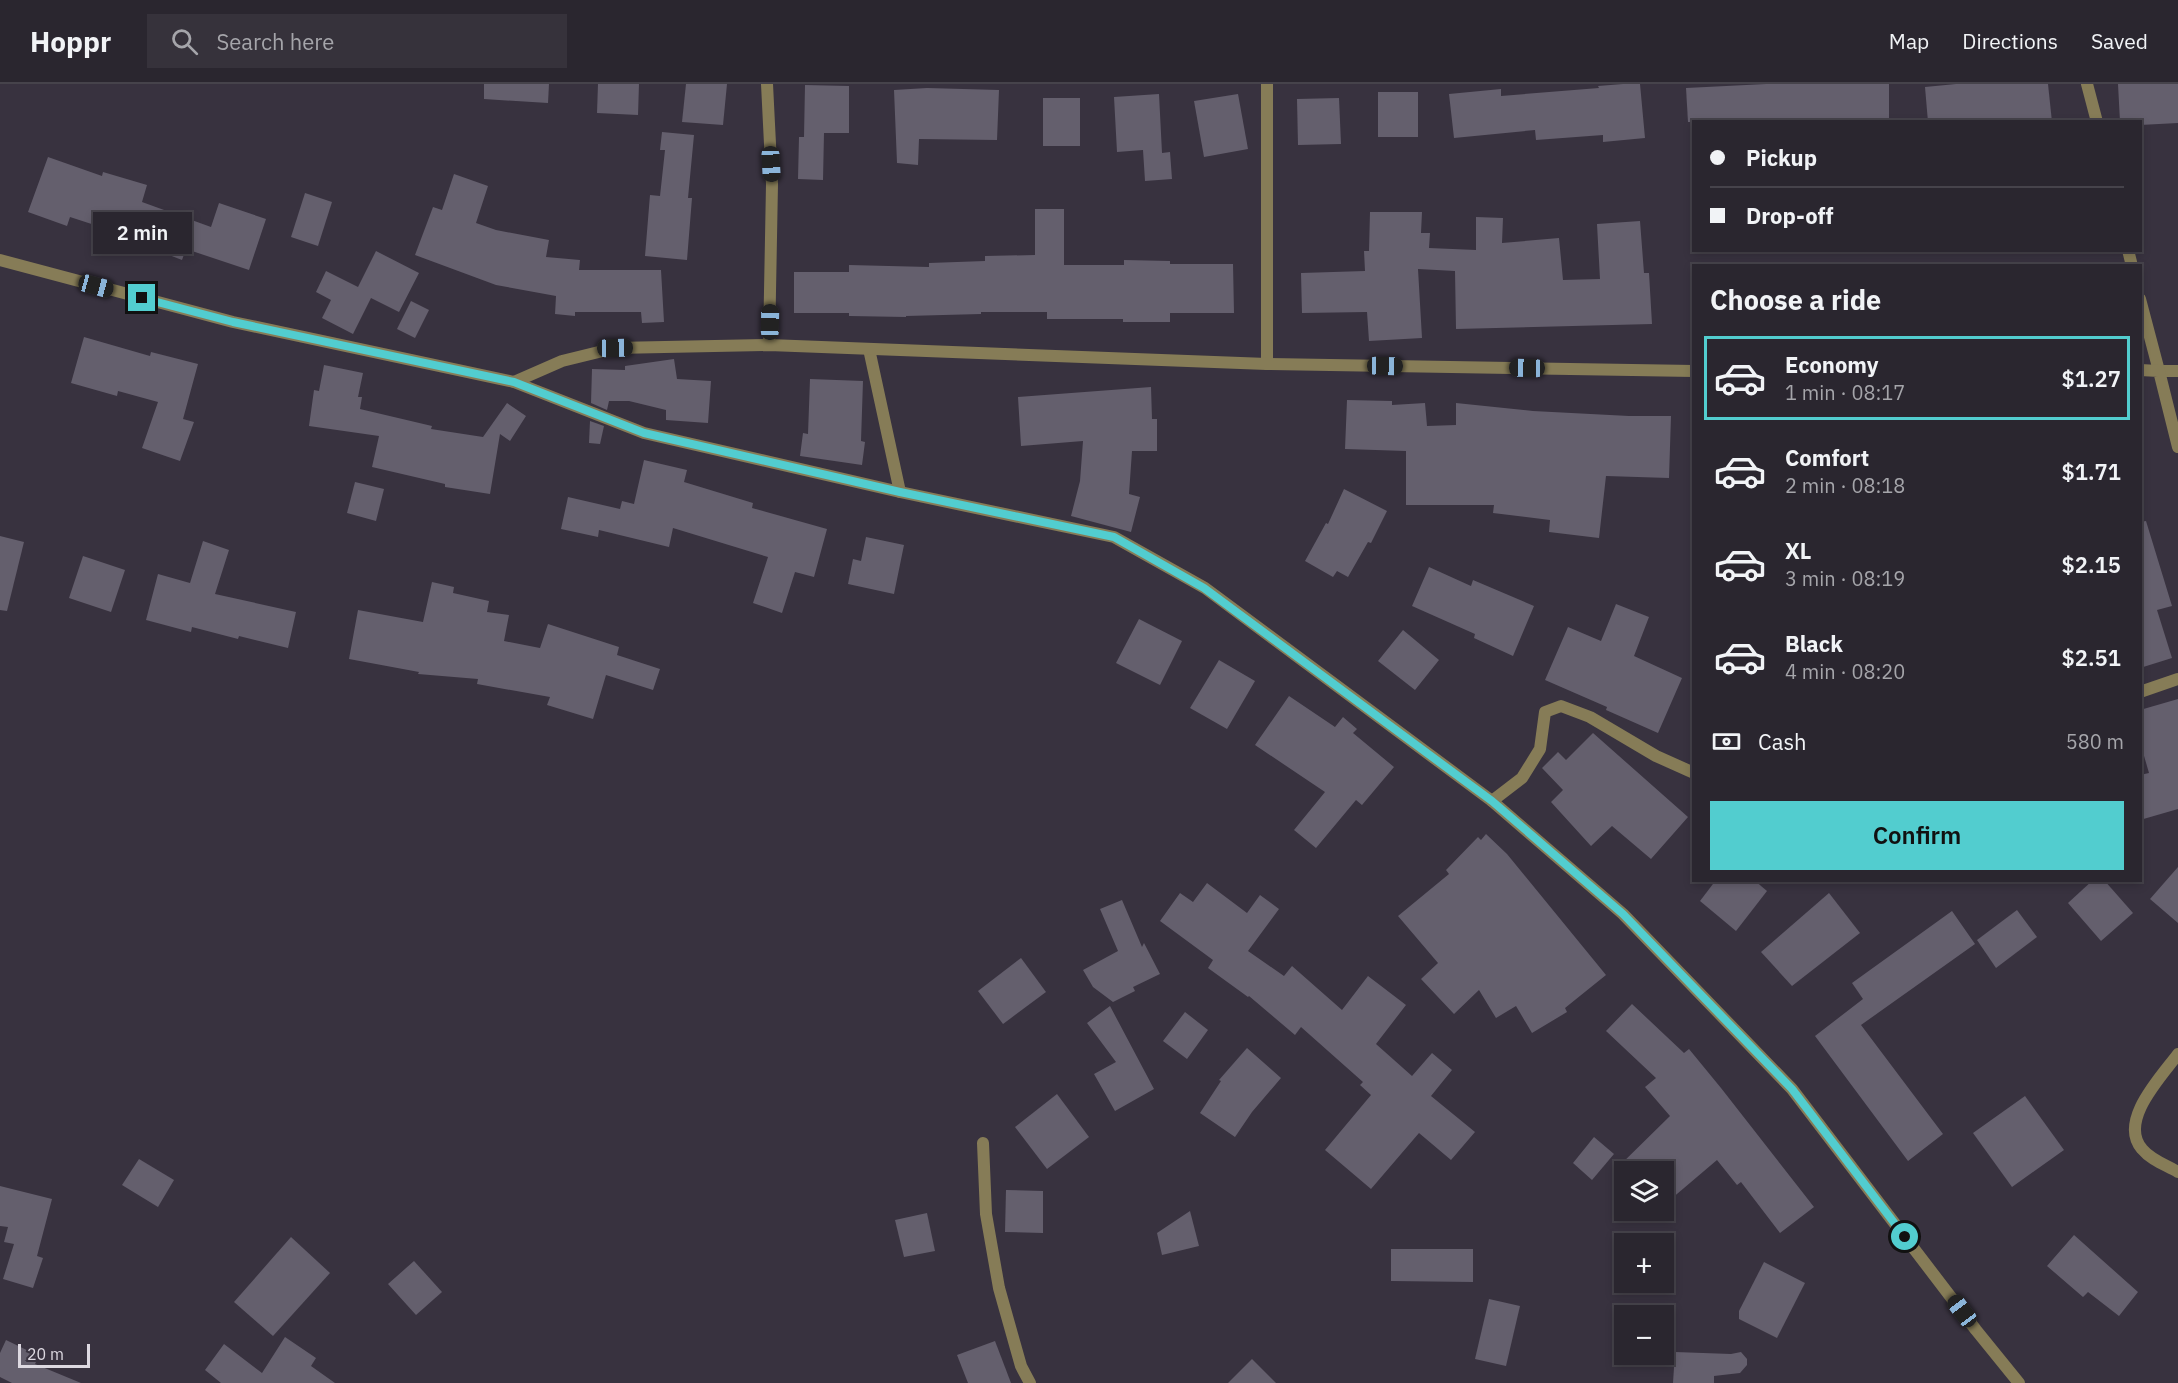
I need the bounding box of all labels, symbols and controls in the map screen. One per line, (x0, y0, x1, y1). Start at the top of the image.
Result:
search box (147, 14, 567, 68)
text: Hoppr (30, 23, 111, 60)
icon: search (168, 25, 201, 58)
text: Search here (216, 27, 334, 56)
text: Map (1889, 27, 1929, 55)
text: Directions (1962, 27, 2058, 55)
text: Saved (2091, 27, 2148, 55)
text: Pickup (1746, 143, 1817, 172)
car (761, 146, 781, 182)
text: Drop-off (1746, 201, 1833, 230)
callout: 2 min (92, 211, 192, 253)
text: 2 min (117, 219, 168, 246)
car (76, 273, 116, 299)
text: Choose a ride (1710, 282, 1881, 317)
route end (128, 284, 155, 311)
car (761, 304, 779, 340)
car (597, 339, 633, 357)
text: Economy (1785, 350, 1879, 379)
icon: car (1713, 351, 1767, 405)
car (1367, 357, 1403, 375)
car (1509, 359, 1545, 377)
text: $1.27 (2062, 364, 2121, 393)
text: 1 min · 08:17 (1785, 379, 1905, 406)
text: Comfort (1785, 443, 1869, 472)
icon: car (1713, 444, 1767, 498)
text: $1.71 (2062, 457, 2121, 486)
text: 2 min · 08:18 (1785, 472, 1905, 499)
text: XL (1785, 536, 1811, 565)
icon: car (1713, 537, 1767, 591)
text: $2.15 (2062, 550, 2121, 579)
text: 3 min · 08:19 (1785, 565, 1905, 592)
text: Black (1785, 629, 1843, 658)
icon: car (1713, 630, 1767, 684)
text: $2.51 (2062, 643, 2121, 672)
text: 4 min · 08:20 (1785, 658, 1905, 685)
icon: cash (1710, 725, 1743, 758)
text: Cash (1758, 727, 1807, 756)
text: 580 m (2066, 728, 2124, 755)
button: Confirm (1710, 801, 2124, 870)
map controls (1614, 1161, 1674, 1365)
button: layers (1614, 1161, 1674, 1221)
route start (1891, 1223, 1918, 1250)
button: + (1614, 1233, 1674, 1293)
car (1944, 1291, 1980, 1331)
button: − (1614, 1305, 1674, 1365)
scale bar (18, 1341, 90, 1368)
text: 20 m (27, 1344, 64, 1364)

